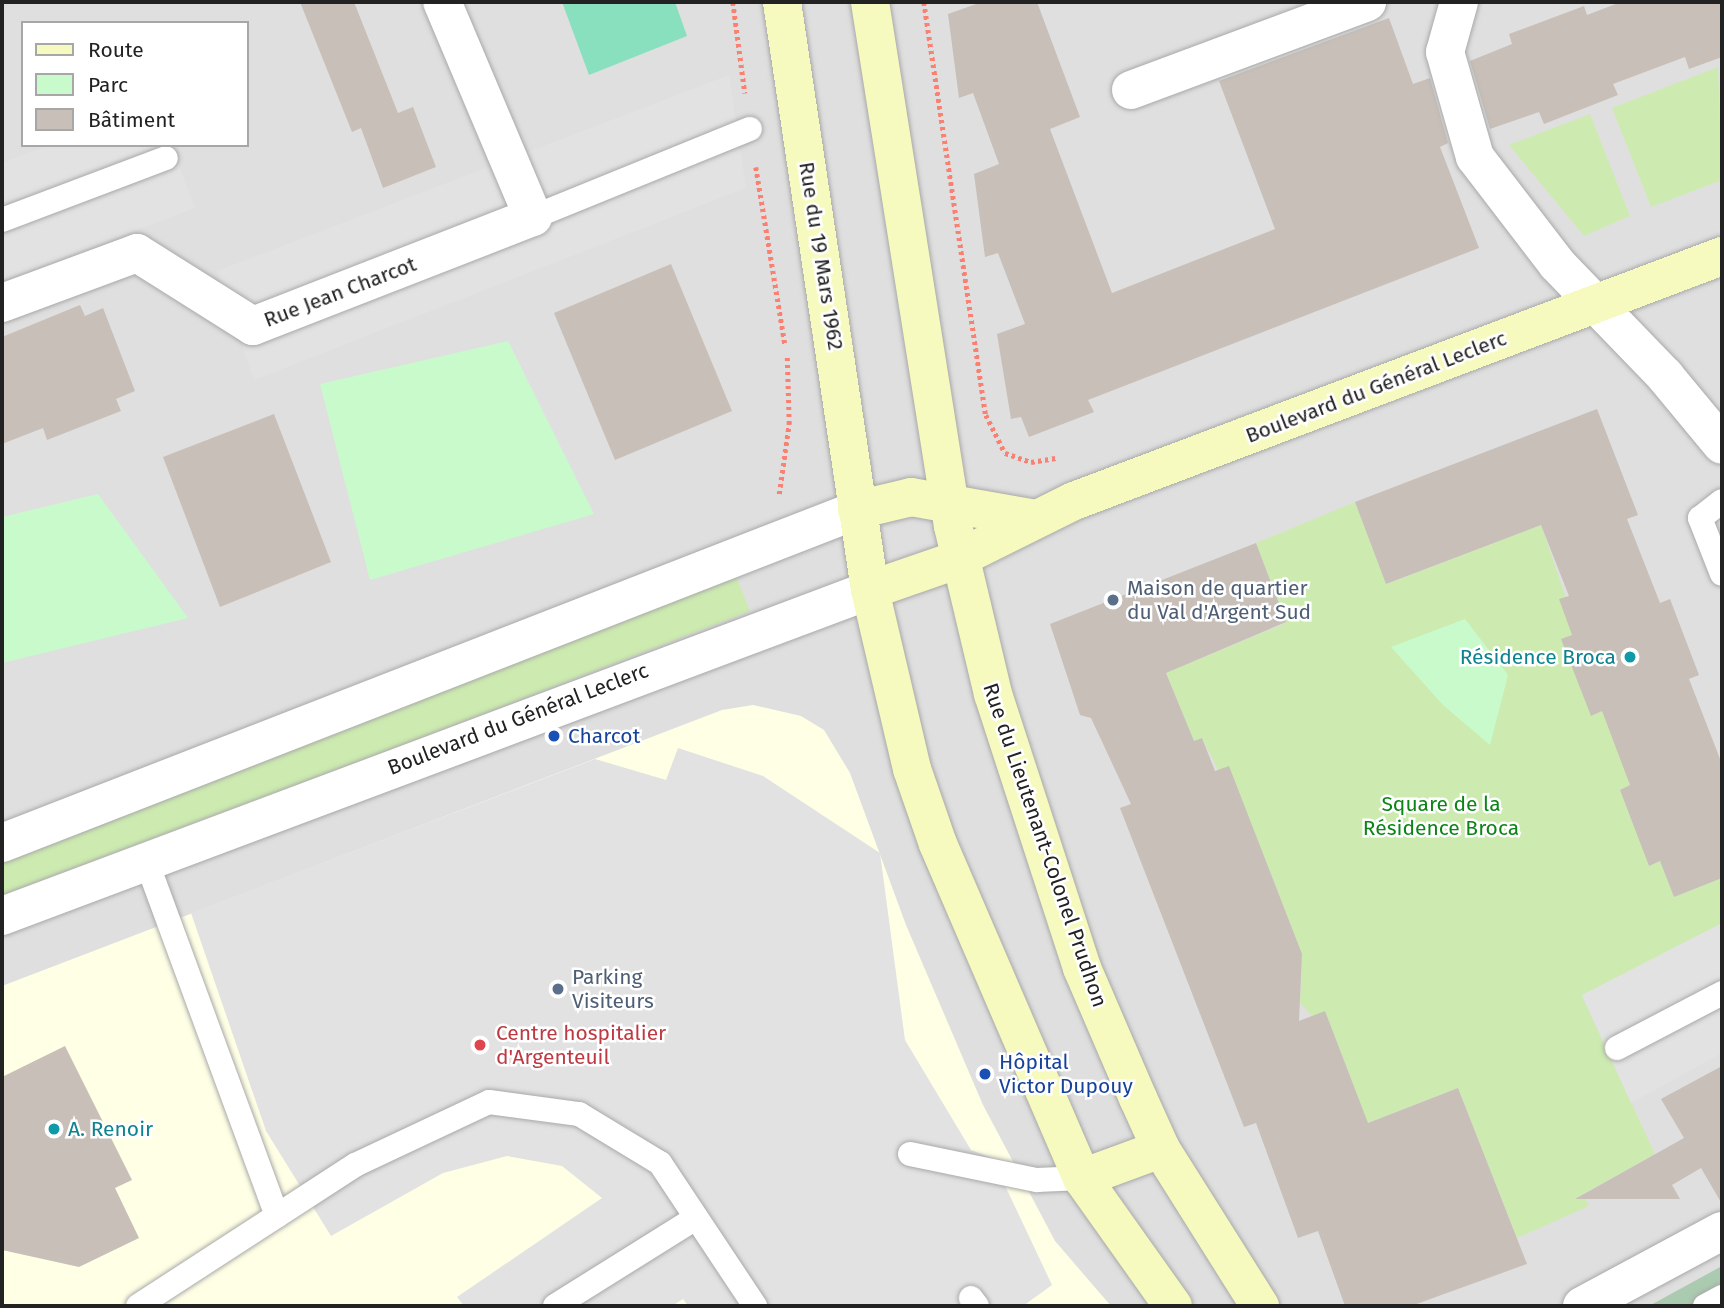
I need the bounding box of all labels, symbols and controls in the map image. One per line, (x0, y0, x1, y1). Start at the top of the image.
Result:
legend (21, 21, 248, 147)
text: Route (88, 37, 144, 63)
text: Parc (88, 72, 128, 98)
text: Bâtiment (88, 107, 175, 133)
street label: Rue du 19 Mars 1962 (794, 160, 848, 352)
street label: Rue Jean Charcot (260, 251, 420, 333)
street label: Boulevard du Général Leclerc (1242, 326, 1510, 448)
place label: Maison de quartier du Val d'Argent Sud (1127, 575, 1311, 625)
marker: Maison de quartier du Val d'Argent Sud (1105, 592, 1121, 608)
place label: Résidence Broca (1460, 644, 1616, 670)
marker: Résidence Broca (1622, 649, 1638, 665)
street label: Boulevard du Général Leclerc (384, 658, 652, 780)
street label: Rue du Lieutenant-Colonel Prudhon (978, 680, 1112, 1010)
place label: Charcot (568, 723, 640, 749)
marker: Charcot (546, 728, 562, 744)
park label: Square de la Résidence Broca (1363, 791, 1519, 841)
place label: Parking Visiteurs (572, 964, 654, 1014)
marker: Parking Visiteurs (550, 981, 566, 997)
place label: Centre hospitalier d'Argenteuil (496, 1020, 666, 1070)
marker: Centre hospitalier d'Argenteuil (470, 1035, 490, 1055)
place label: Hôpital Victor Dupouy (999, 1049, 1133, 1099)
marker: Hôpital Victor Dupouy (977, 1066, 993, 1082)
place label: A. Renoir (68, 1116, 153, 1142)
marker: A. Renoir (46, 1121, 62, 1137)

